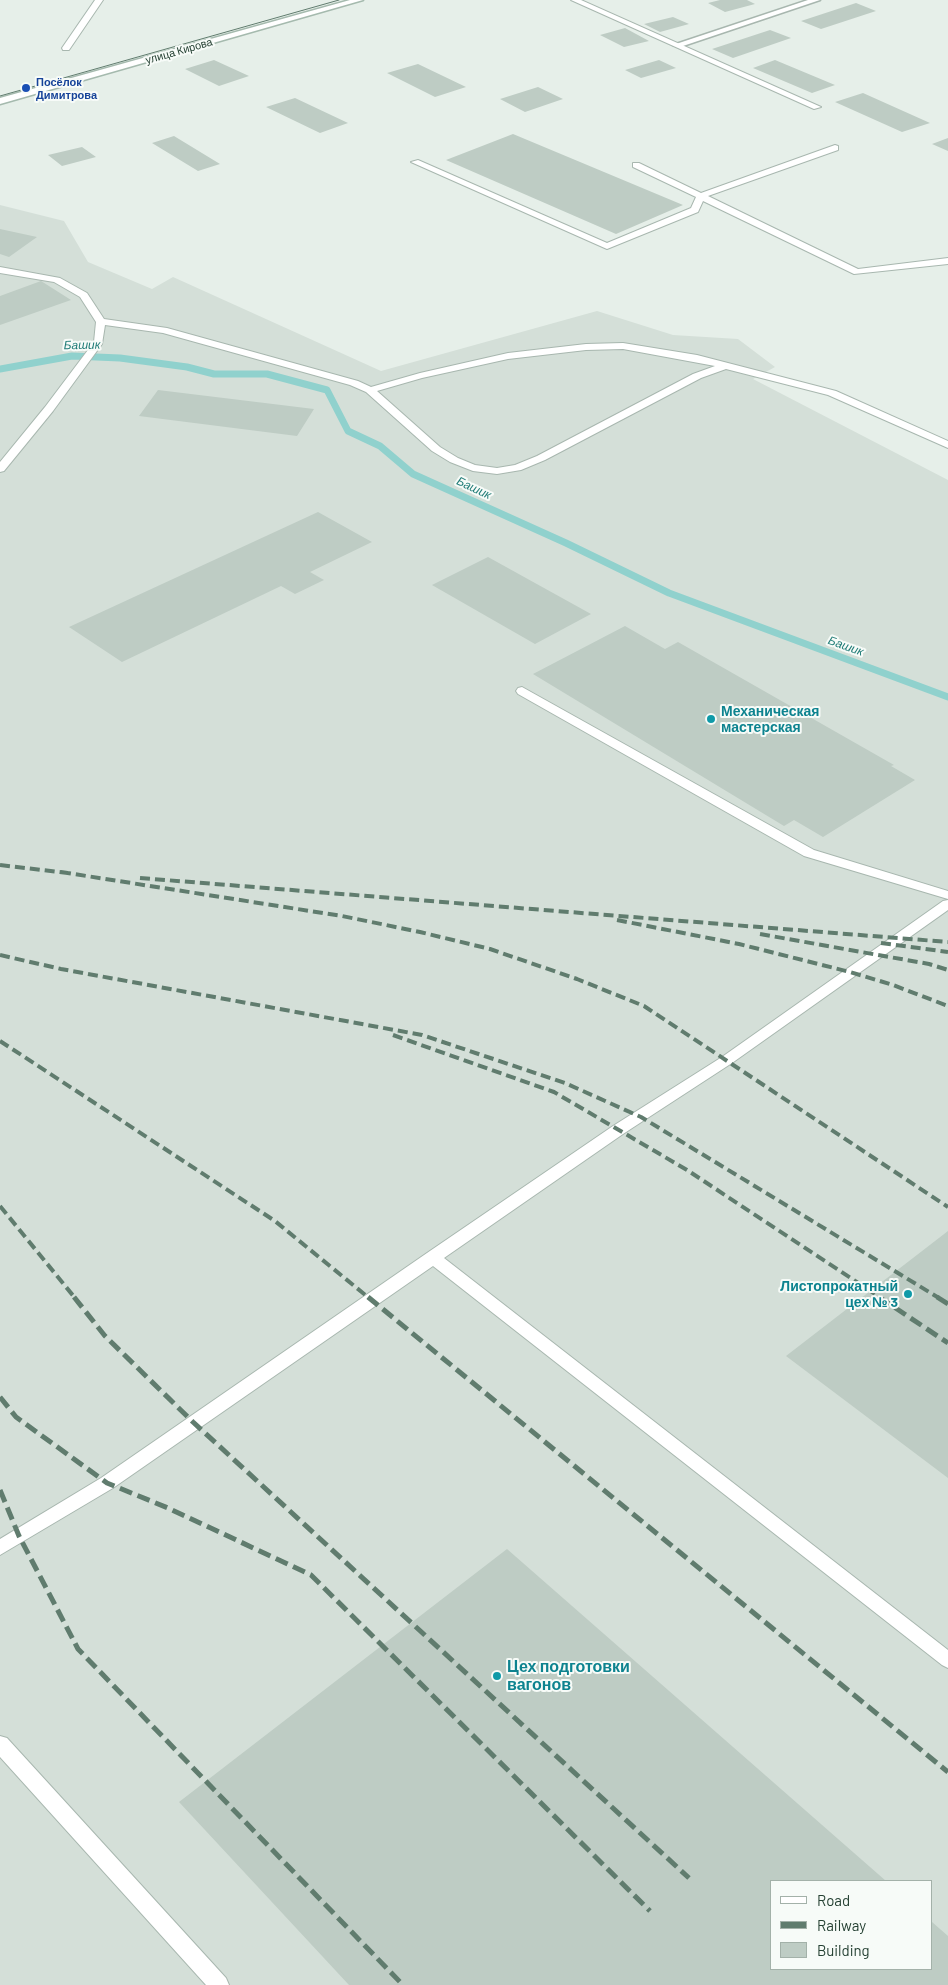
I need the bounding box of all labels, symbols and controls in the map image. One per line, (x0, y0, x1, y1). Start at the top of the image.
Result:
street label: улица Кирова (144, 35, 214, 67)
place label: Посёлок Димитрова (36, 75, 97, 101)
marker: Посёлок Димитрова (20, 82, 32, 94)
water label: Башик (63, 337, 101, 353)
water label: Башик (454, 474, 494, 502)
water label: Башик (826, 633, 866, 659)
place label: Механическая мастерская (721, 703, 819, 736)
marker: Механическая мастерская (705, 713, 717, 725)
place label: Листопрокатный цех № 3 (780, 1278, 898, 1310)
marker: Листопрокатный цех № 3 (902, 1288, 914, 1300)
place label: Цех подготовки вагонов (507, 1657, 630, 1695)
marker: Цех подготовки вагонов (491, 1670, 503, 1682)
legend (770, 1880, 933, 1970)
text: Road (817, 1891, 850, 1909)
text: Railway (817, 1916, 866, 1934)
text: Building (817, 1941, 870, 1959)

